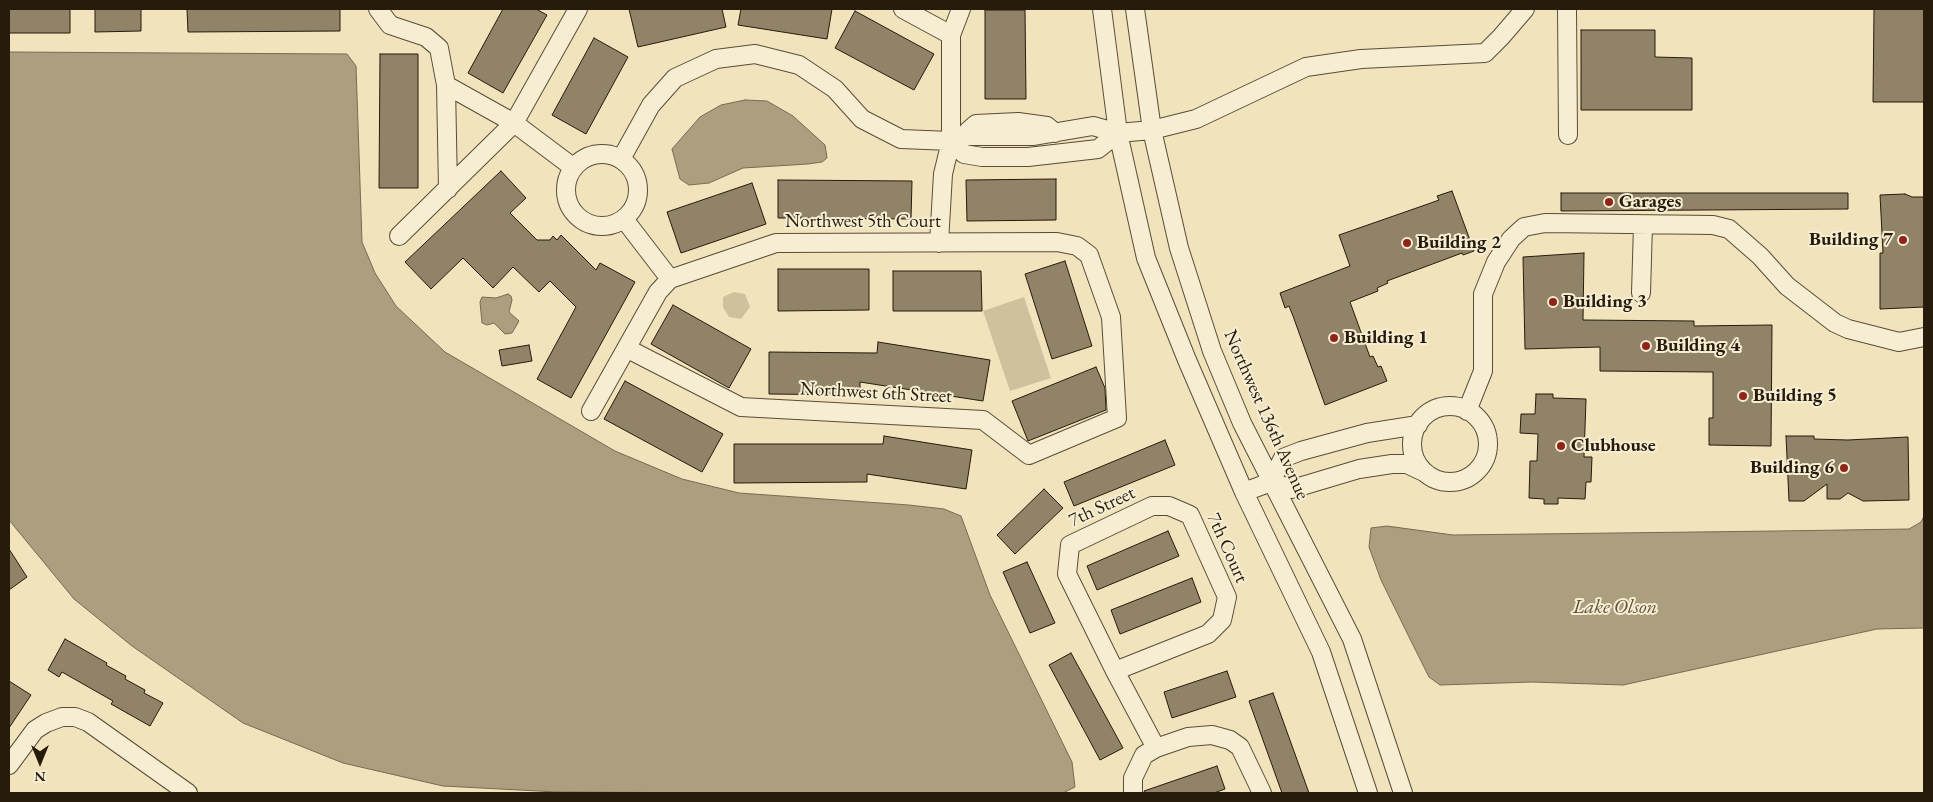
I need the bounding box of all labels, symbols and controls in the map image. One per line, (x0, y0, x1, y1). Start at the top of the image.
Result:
place label: Garages (1619, 191, 1681, 213)
marker: Garages (1603, 196, 1615, 208)
street label: Northwest 5th Court (785, 211, 941, 233)
place label: Building 7 (1809, 229, 1893, 251)
place label: Building 2 (1417, 232, 1501, 254)
marker: Building 7 (1897, 234, 1909, 246)
marker: Building 2 (1401, 237, 1413, 249)
place label: Building 3 (1563, 291, 1647, 313)
marker: Building 3 (1547, 296, 1559, 308)
street label: Northwest 136th Avenue (1218, 327, 1314, 503)
place label: Building 1 (1344, 327, 1428, 349)
marker: Building 1 (1328, 332, 1340, 344)
place label: Building 4 (1656, 335, 1740, 357)
marker: Building 4 (1640, 340, 1652, 352)
street label: Northwest 6th Street (799, 378, 953, 408)
place label: Building 5 (1753, 385, 1837, 407)
marker: Building 5 (1737, 390, 1749, 402)
place label: Clubhouse (1571, 435, 1656, 457)
marker: Clubhouse (1555, 440, 1567, 452)
place label: Building 6 (1750, 457, 1834, 479)
marker: Building 6 (1838, 462, 1850, 474)
street label: 7th Street (1065, 482, 1139, 532)
street label: 7th Court (1202, 510, 1252, 586)
water label: Lake Olson (1573, 596, 1657, 620)
north arrow (15, 737, 65, 787)
text: N (34, 768, 46, 786)

